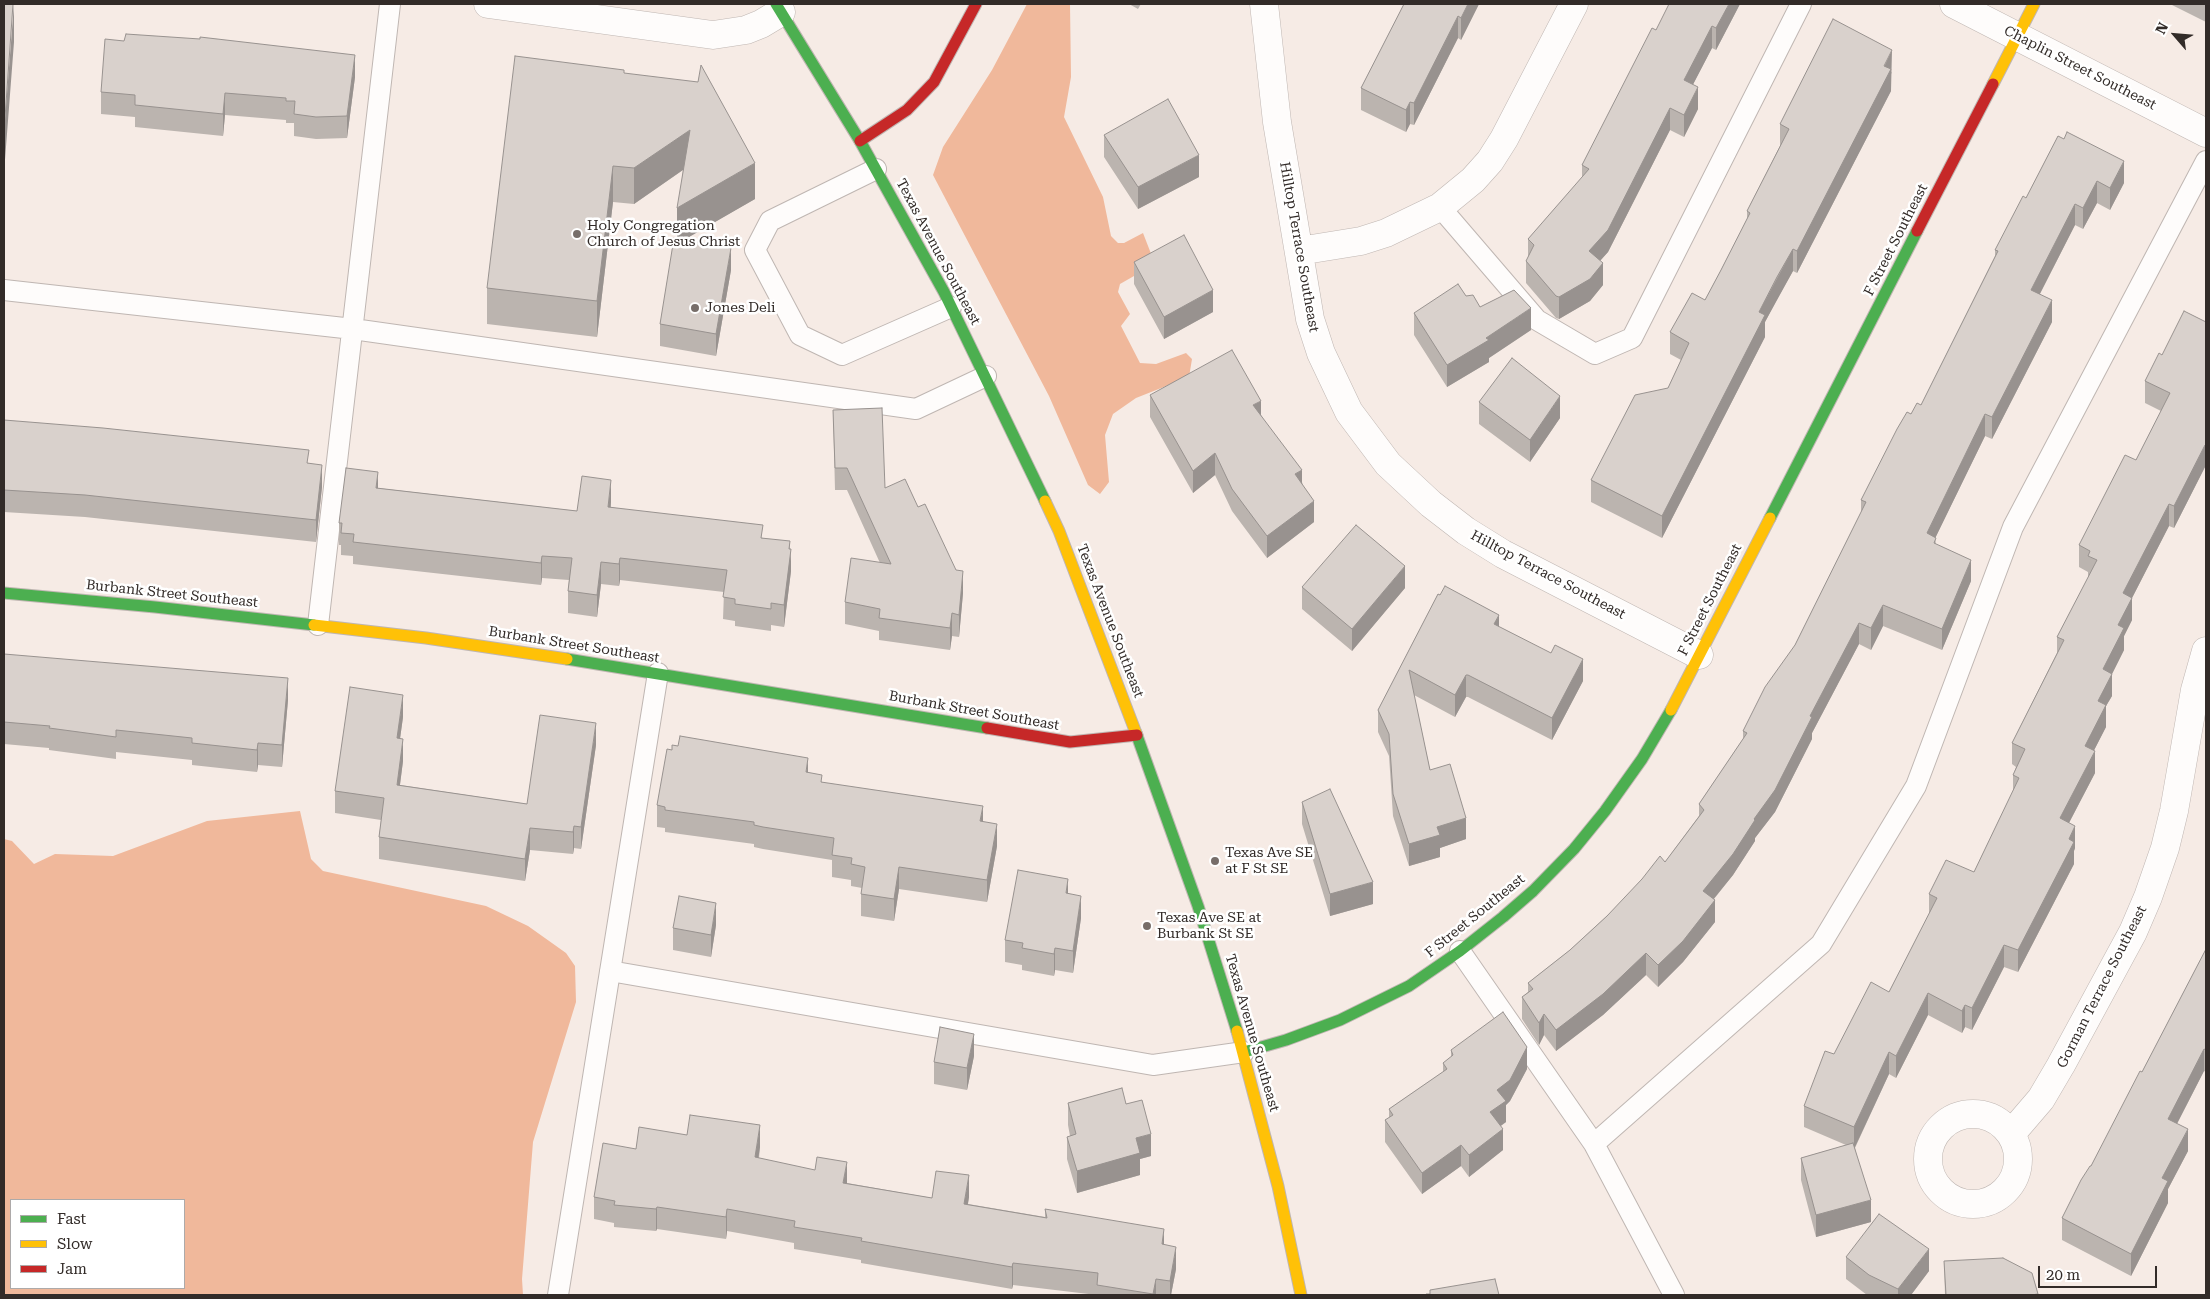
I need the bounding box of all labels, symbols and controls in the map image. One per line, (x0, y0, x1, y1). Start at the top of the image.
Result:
north arrow (2150, 10, 2200, 60)
text: N (2152, 20, 2171, 37)
street label: Chaplin Street Southeast (2001, 22, 2159, 114)
street label: Hilltop Terrace Southeast (1276, 160, 1322, 334)
street label: Texas Avenue Southeast (892, 176, 984, 328)
street label: F Street Southeast (1861, 181, 1931, 299)
place label: Holy Congregation Church of Jesus Christ (587, 218, 740, 250)
marker: Holy Congregation Church of Jesus Christ (571, 228, 583, 240)
place label: Jones Deli (705, 300, 775, 316)
marker: Jones Deli (689, 302, 701, 314)
street label: Hilltop Terrace Southeast (1468, 527, 1628, 623)
street label: F Street Southeast (1675, 541, 1745, 659)
street label: Texas Avenue Southeast (1073, 542, 1147, 700)
street label: Burbank Street Southeast (85, 577, 259, 611)
street label: Burbank Street Southeast (487, 623, 661, 667)
street label: Burbank Street Southeast (887, 688, 1061, 734)
place label: Texas Ave SE at F St SE (1225, 845, 1313, 878)
marker: Texas Ave SE at F St SE (1209, 855, 1221, 867)
street label: F Street Southeast (1422, 871, 1528, 961)
street label: Gorman Terrace Southeast (2054, 903, 2150, 1071)
place label: Texas Ave SE at Burbank St SE (1157, 910, 1261, 942)
marker: Texas Ave SE at Burbank St SE (1141, 920, 1153, 932)
street label: Texas Avenue Southeast (1221, 952, 1283, 1114)
legend (10, 1199, 185, 1289)
text: Fast (57, 1210, 86, 1228)
text: Slow (57, 1235, 92, 1253)
scale bar (2040, 1256, 2159, 1288)
text: Jam (57, 1260, 87, 1278)
text: 20 m (2046, 1266, 2080, 1284)

